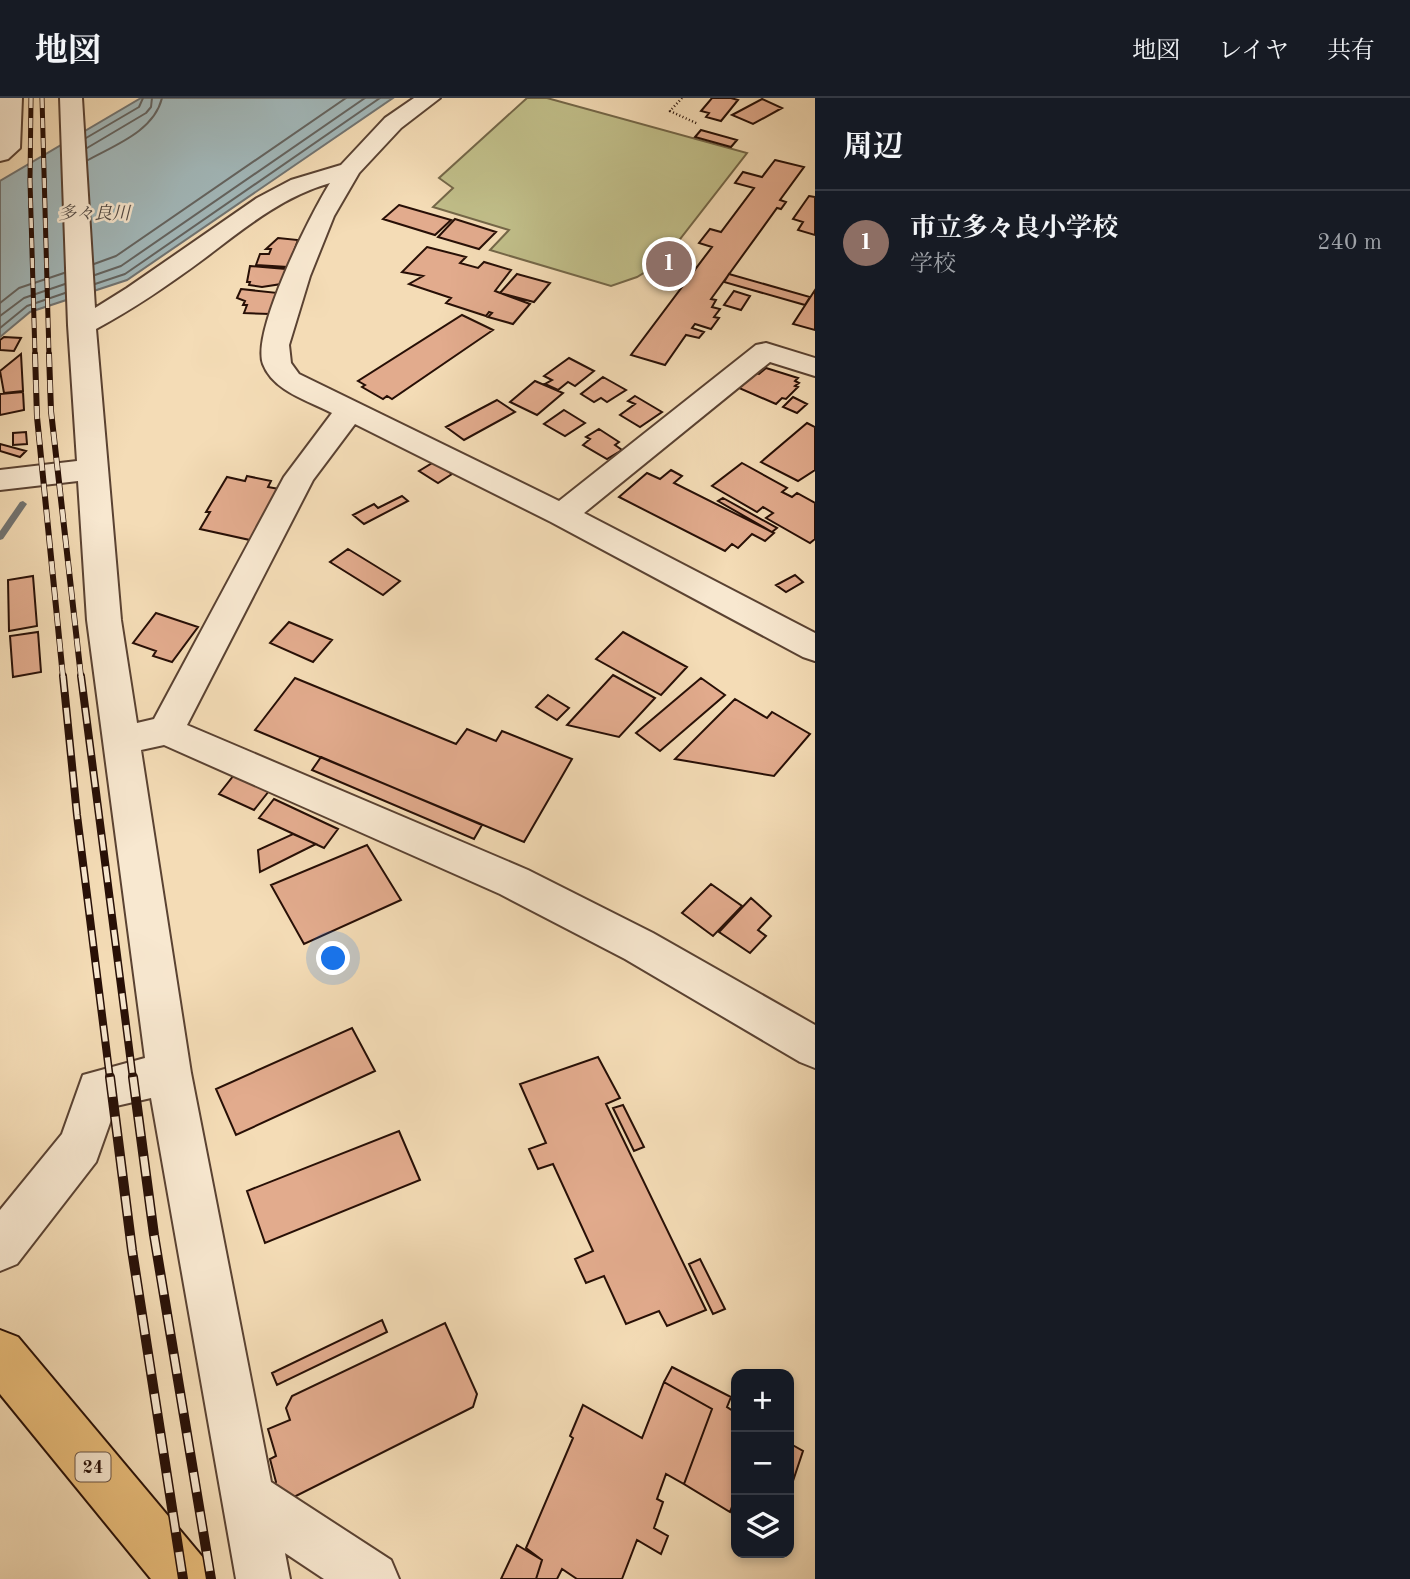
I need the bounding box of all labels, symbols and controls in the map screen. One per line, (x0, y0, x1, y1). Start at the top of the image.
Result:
text: 地図 (35, 36, 101, 69)
text: 地図 (1132, 40, 1180, 64)
text: レイヤ (1218, 40, 1289, 64)
text: 共有 (1327, 40, 1375, 64)
text: 周辺 (843, 133, 903, 163)
water label: 多々良川 (58, 203, 132, 223)
text: 市立多々良小学校 (910, 216, 1118, 242)
text: 1 (859, 231, 873, 254)
text: 240 m (1317, 231, 1382, 254)
pin: 1 (646, 238, 692, 290)
text: 学校 (910, 253, 956, 276)
your location (316, 941, 350, 975)
map controls (731, 1369, 794, 1558)
button: + (731, 1369, 794, 1432)
button: − (731, 1432, 794, 1495)
road number: 24 (76, 1452, 110, 1482)
button: layers (731, 1495, 794, 1558)

